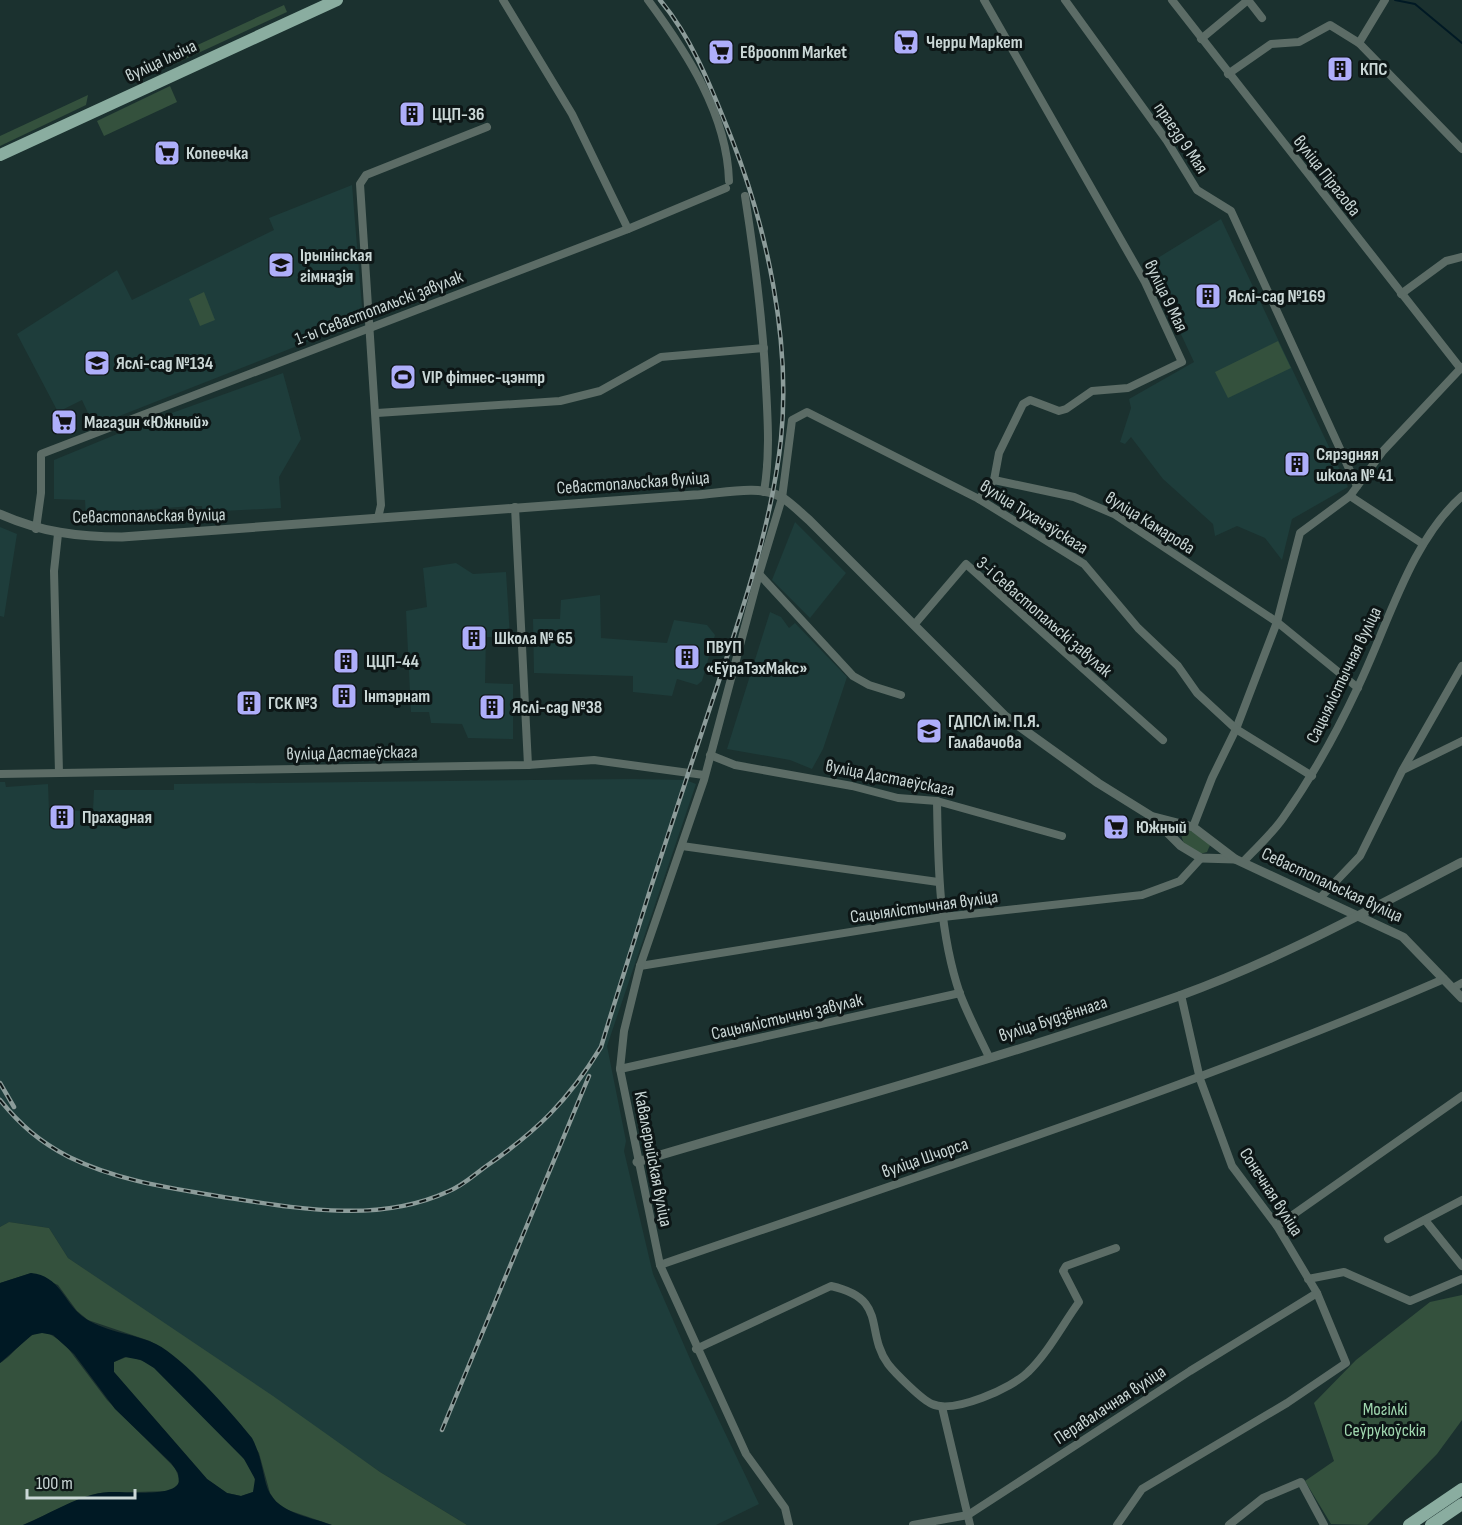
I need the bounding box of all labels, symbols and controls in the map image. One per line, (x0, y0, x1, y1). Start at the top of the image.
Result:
supermarket icon: Черри Маркет (891, 27, 921, 57)
place label: Черри Маркет (926, 32, 1023, 53)
street label: вуліца Ільіча (122, 35, 200, 87)
supermarket icon: Евроопт Market (706, 37, 736, 67)
place label: Евроопт Market (740, 42, 847, 63)
building icon: КПС (1325, 54, 1355, 84)
place label: КПС (1360, 59, 1388, 80)
street label: праезд 9 Мая (1149, 98, 1213, 178)
building icon: ЦЦП-36 (397, 99, 427, 129)
place label: ЦЦП-36 (432, 104, 485, 125)
street label: вуліца Пірагова (1289, 131, 1365, 221)
supermarket icon: Копеечка (152, 138, 182, 168)
place label: Копеечка (186, 143, 248, 164)
place label: Ірынінская гімназія (300, 245, 372, 287)
school or university icon: Ірынінская гімназія (266, 250, 296, 280)
street label: вуліца 9 Мая (1140, 257, 1192, 335)
street label: 1-ы Севастопальскі завулак (292, 266, 466, 350)
building icon: Яслі-сад №169 (1193, 281, 1223, 311)
place label: Яслі-сад №169 (1228, 286, 1326, 307)
school or university icon: Яслі-сад №134 (82, 348, 112, 378)
place label: Яслі-сад №134 (116, 353, 214, 374)
sports icon: VIP фітнес-цэнтр (388, 362, 418, 392)
place label: VIP фітнес-цэнтр (422, 367, 545, 388)
supermarket icon: Магазин «Южный» (49, 407, 79, 437)
place label: Магазин «Южный» (84, 412, 209, 433)
place label: Сярэдняя школа № 41 (1316, 444, 1393, 486)
building icon: Сярэдняя школа № 41 (1282, 449, 1312, 479)
street label: Севастопальская вуліца (556, 467, 710, 499)
street label: вуліца Тухачэўскага (976, 475, 1092, 559)
street label: вуліца Камарова (1101, 487, 1199, 559)
street label: Севастопальская вуліца (72, 504, 226, 528)
street label: 3-і Севастопальскі завулак (972, 552, 1116, 682)
street label: Сацыялістычная вуліца (1302, 603, 1386, 747)
building icon: Школа № 65 (459, 623, 489, 653)
place label: Школа № 65 (494, 628, 573, 649)
place label: ПВУП «ЕўраТэхМакс» (706, 637, 807, 679)
building icon: ПВУП «ЕўраТэхМакс» (672, 642, 702, 672)
building icon: ЦЦП-44 (331, 646, 361, 676)
place label: ЦЦП-44 (366, 651, 419, 672)
building icon: Інтэрнат (329, 681, 359, 711)
place label: Інтэрнат (364, 686, 430, 707)
building icon: ГСК №3 (234, 688, 264, 718)
building icon: Яслі-сад №38 (477, 692, 507, 722)
place label: ГСК №3 (268, 693, 318, 714)
place label: Яслі-сад №38 (512, 697, 602, 718)
place label: ГДПСЛ ім. П.Я. Галавачова (948, 711, 1040, 753)
school or university icon: ГДПСЛ ім. П.Я. Галавачова (914, 716, 944, 746)
street label: вуліца Дастаеўскага (286, 741, 418, 765)
street label: вуліца Дастаеўскага (824, 755, 956, 801)
building icon: Прахадная (47, 802, 77, 832)
place label: Прахадная (82, 807, 152, 828)
supermarket icon: Южный (1101, 812, 1131, 842)
place label: Южный (1136, 817, 1187, 838)
street label: Севастопальская вуліца (1258, 843, 1406, 927)
street label: Сацыялістычная вуліца (849, 886, 999, 928)
street label: Сацыялістычны завулак (709, 989, 865, 1045)
street label: вуліца Будзённага (996, 992, 1110, 1046)
street label: Кавалерыйская вуліца (630, 1089, 676, 1229)
street label: вуліца Шчорса (879, 1133, 971, 1183)
street label: Сонечная вуліца (1235, 1144, 1307, 1240)
street label: Перавалачная вуліца (1050, 1361, 1170, 1449)
park label: Могілкі Сеўрукоўскія (1344, 1399, 1426, 1441)
scale bar (27, 1462, 135, 1500)
text: 100 m (36, 1473, 73, 1494)

